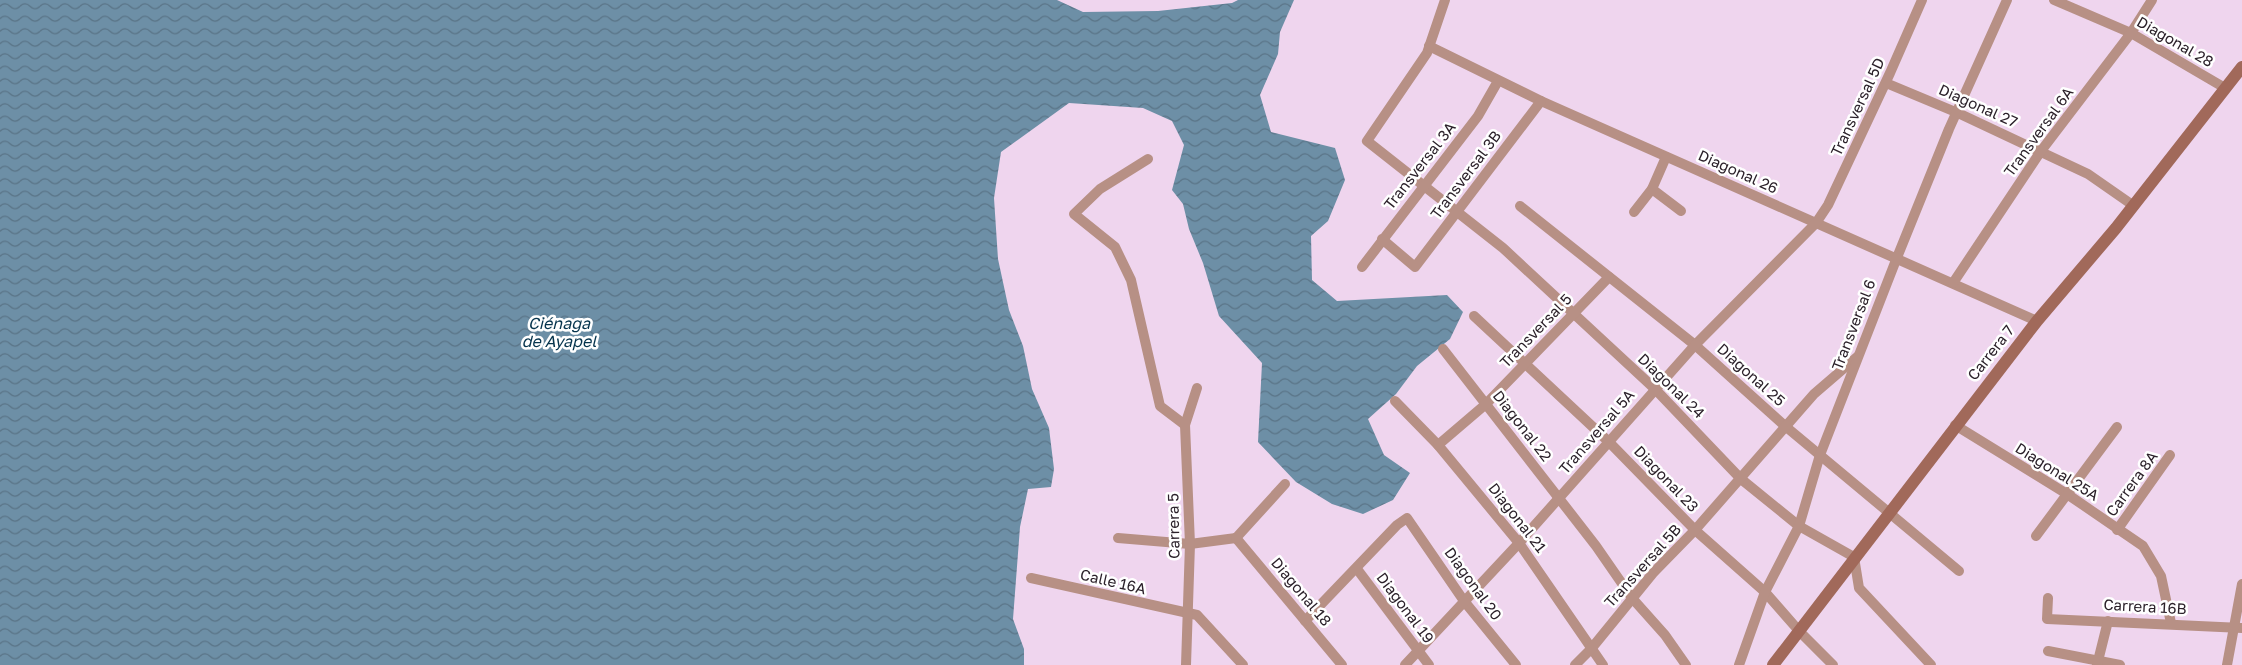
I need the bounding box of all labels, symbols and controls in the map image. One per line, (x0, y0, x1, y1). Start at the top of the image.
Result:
street label: Diagonal 28 (2134, 12, 2217, 70)
street label: Transversal 5D (1827, 55, 1888, 158)
street label: Diagonal 27 (1936, 80, 2021, 130)
street label: Transversal 6A (2000, 83, 2077, 180)
street label: Transversal 3A (1380, 118, 1459, 213)
street label: Transversal 3B (1426, 127, 1504, 222)
street label: Diagonal 26 (1696, 146, 1781, 197)
street label: Transversal 6 (1827, 277, 1879, 373)
street label: Transversal 5 (1496, 290, 1575, 371)
water label: Ciénaga de Ayapel (522, 313, 597, 351)
street label: Carrera 7 (1963, 321, 2017, 383)
street label: Diagonal 25 (1714, 339, 1789, 409)
street label: Diagonal 24 (1635, 349, 1709, 421)
street label: Diagonal 22 (1490, 386, 1556, 464)
street label: Transversal 5A (1555, 386, 1638, 477)
street label: Diagonal 25A (2013, 438, 2103, 504)
street label: Diagonal 23 (1631, 441, 1703, 515)
street label: Carrera 8A (2102, 447, 2161, 519)
street label: Diagonal 21 (1485, 479, 1551, 556)
street label: Carrera 5 (1163, 493, 1183, 559)
street label: Transversal 5B (1600, 520, 1684, 611)
street label: Diagonal 20 (1441, 544, 1506, 623)
street label: Diagonal 18 (1268, 553, 1336, 629)
street label: Calle 16A (1079, 565, 1148, 597)
street label: Diagonal 19 (1373, 569, 1438, 646)
street label: Carrera 16B (2103, 595, 2187, 617)

